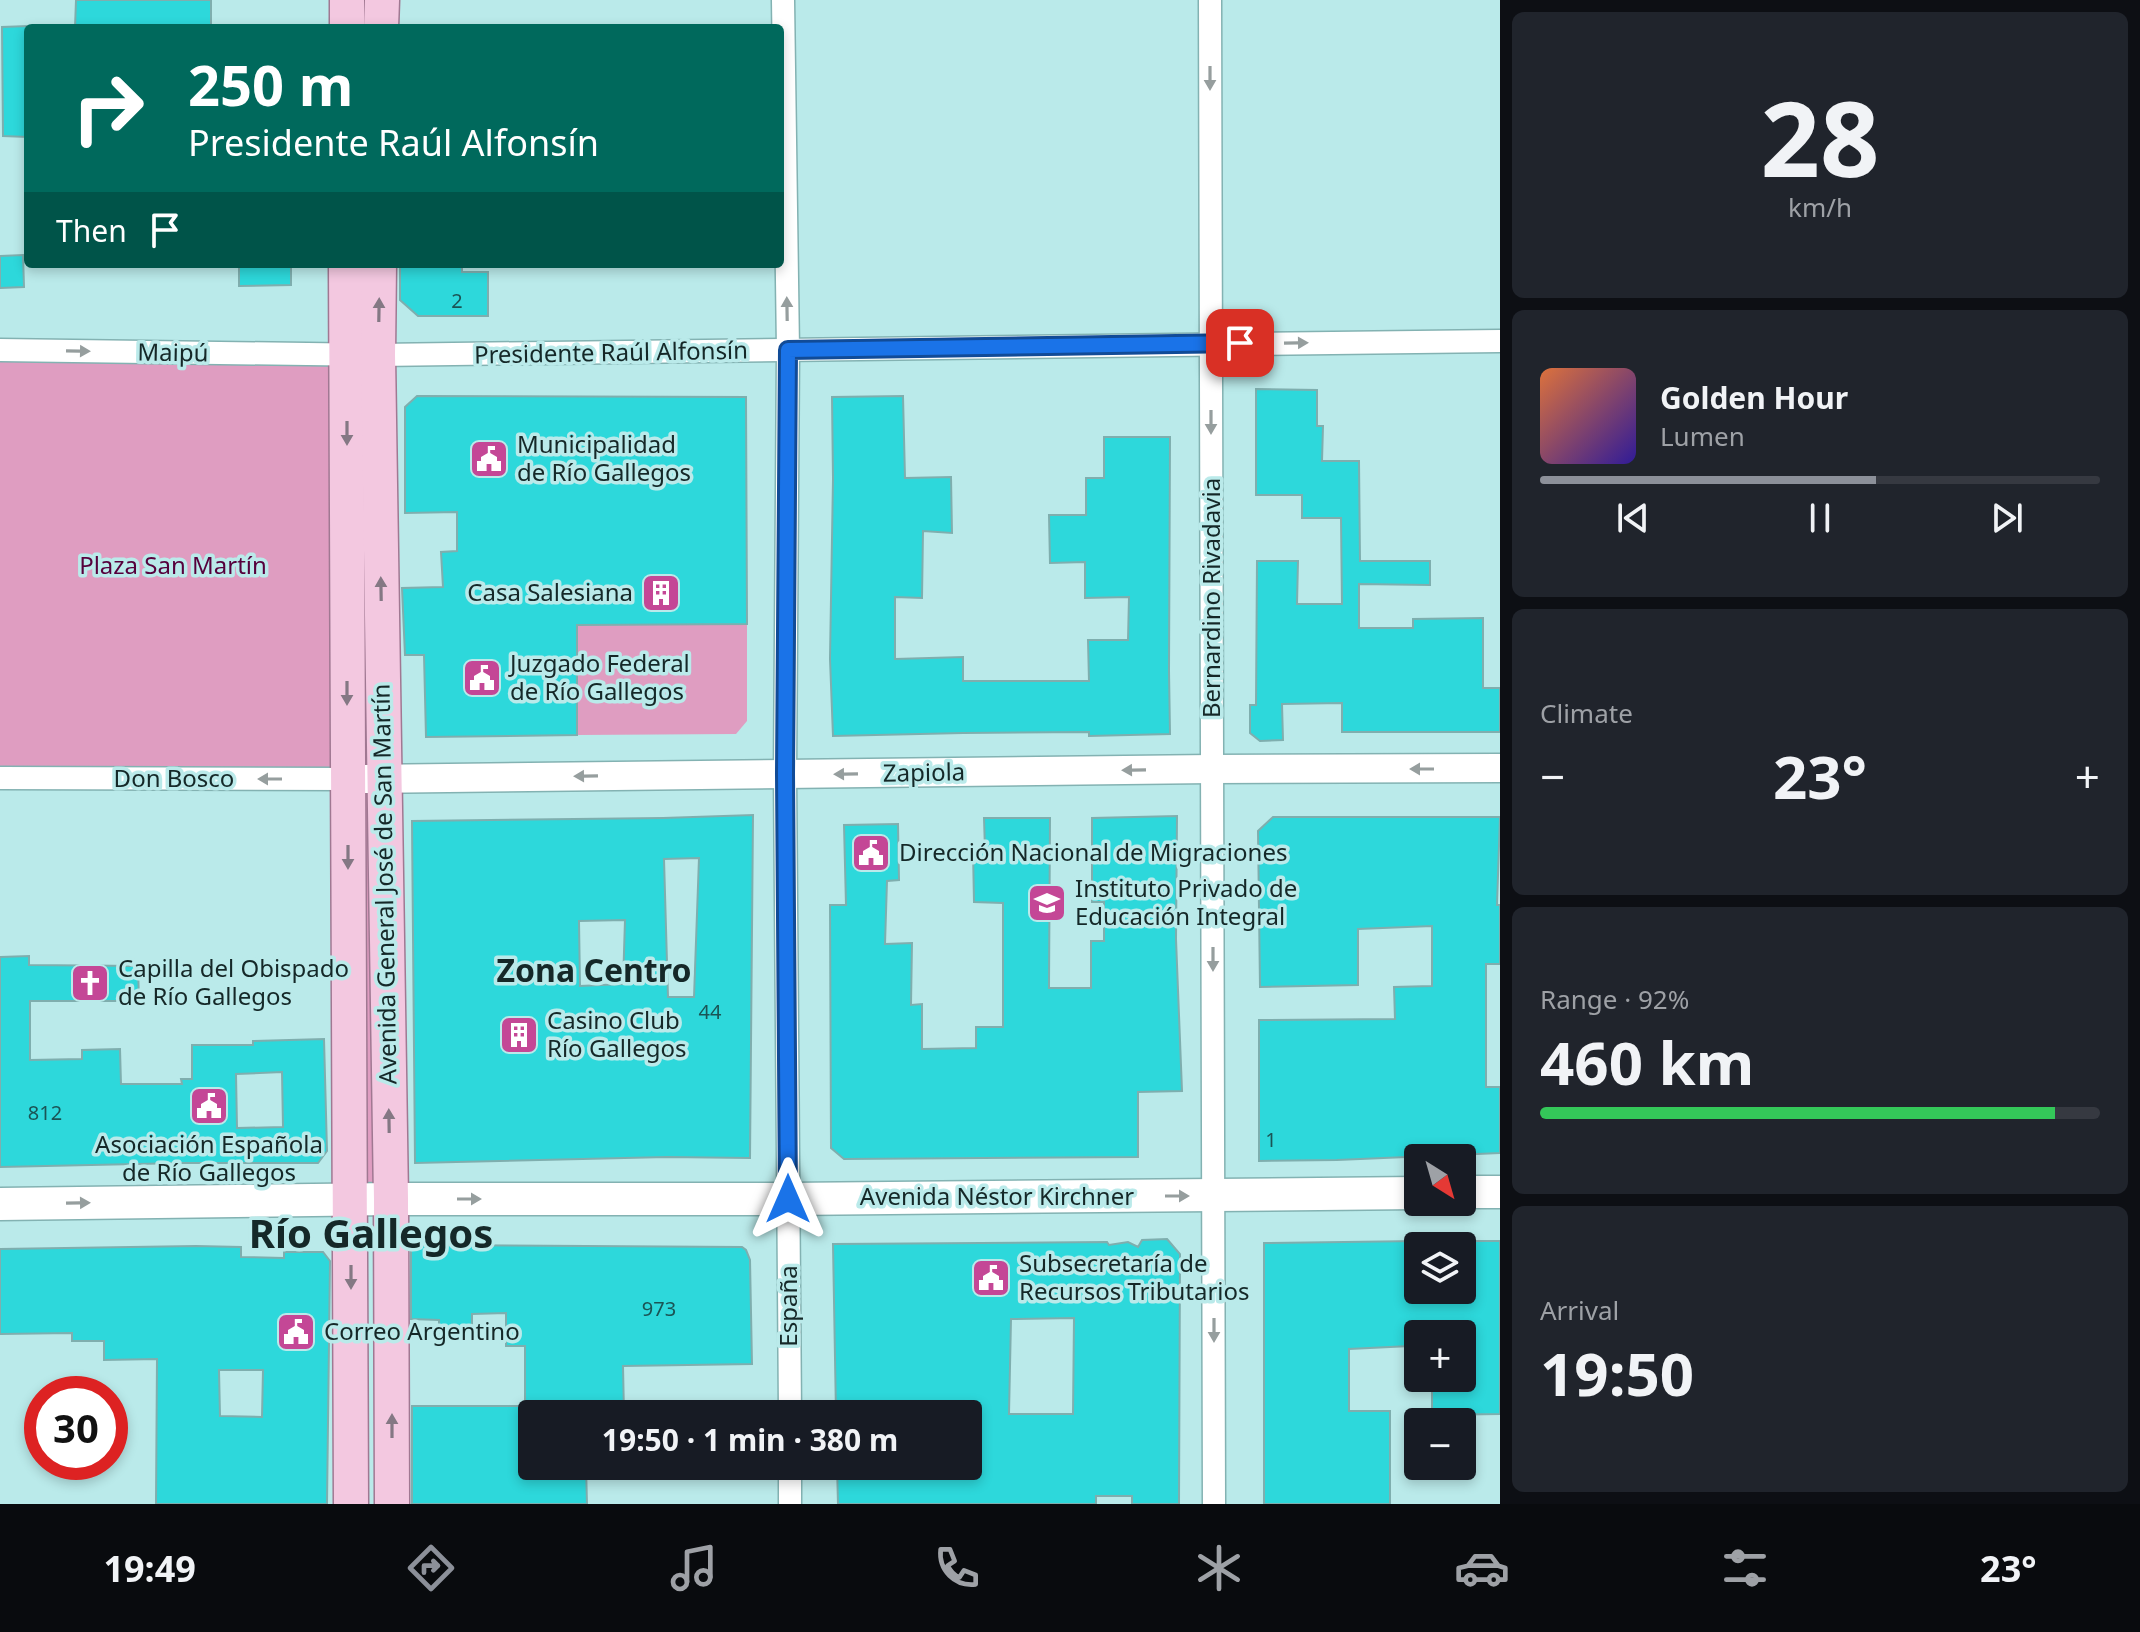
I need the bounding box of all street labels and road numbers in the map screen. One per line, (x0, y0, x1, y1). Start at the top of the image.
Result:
street label: Presidente Raúl Alfonsín (474, 333, 748, 370)
street label: Maipú (137, 334, 209, 369)
street label: Bernardino Rivadavia (1194, 478, 1227, 718)
street label: Avenida General José de San Martín (364, 683, 403, 1085)
street label: Zapiola (883, 754, 965, 789)
street label: Don Bosco (114, 761, 234, 794)
street label: Avenida Néstor Kirchner (860, 1179, 1134, 1212)
street label: España (771, 1265, 804, 1347)

